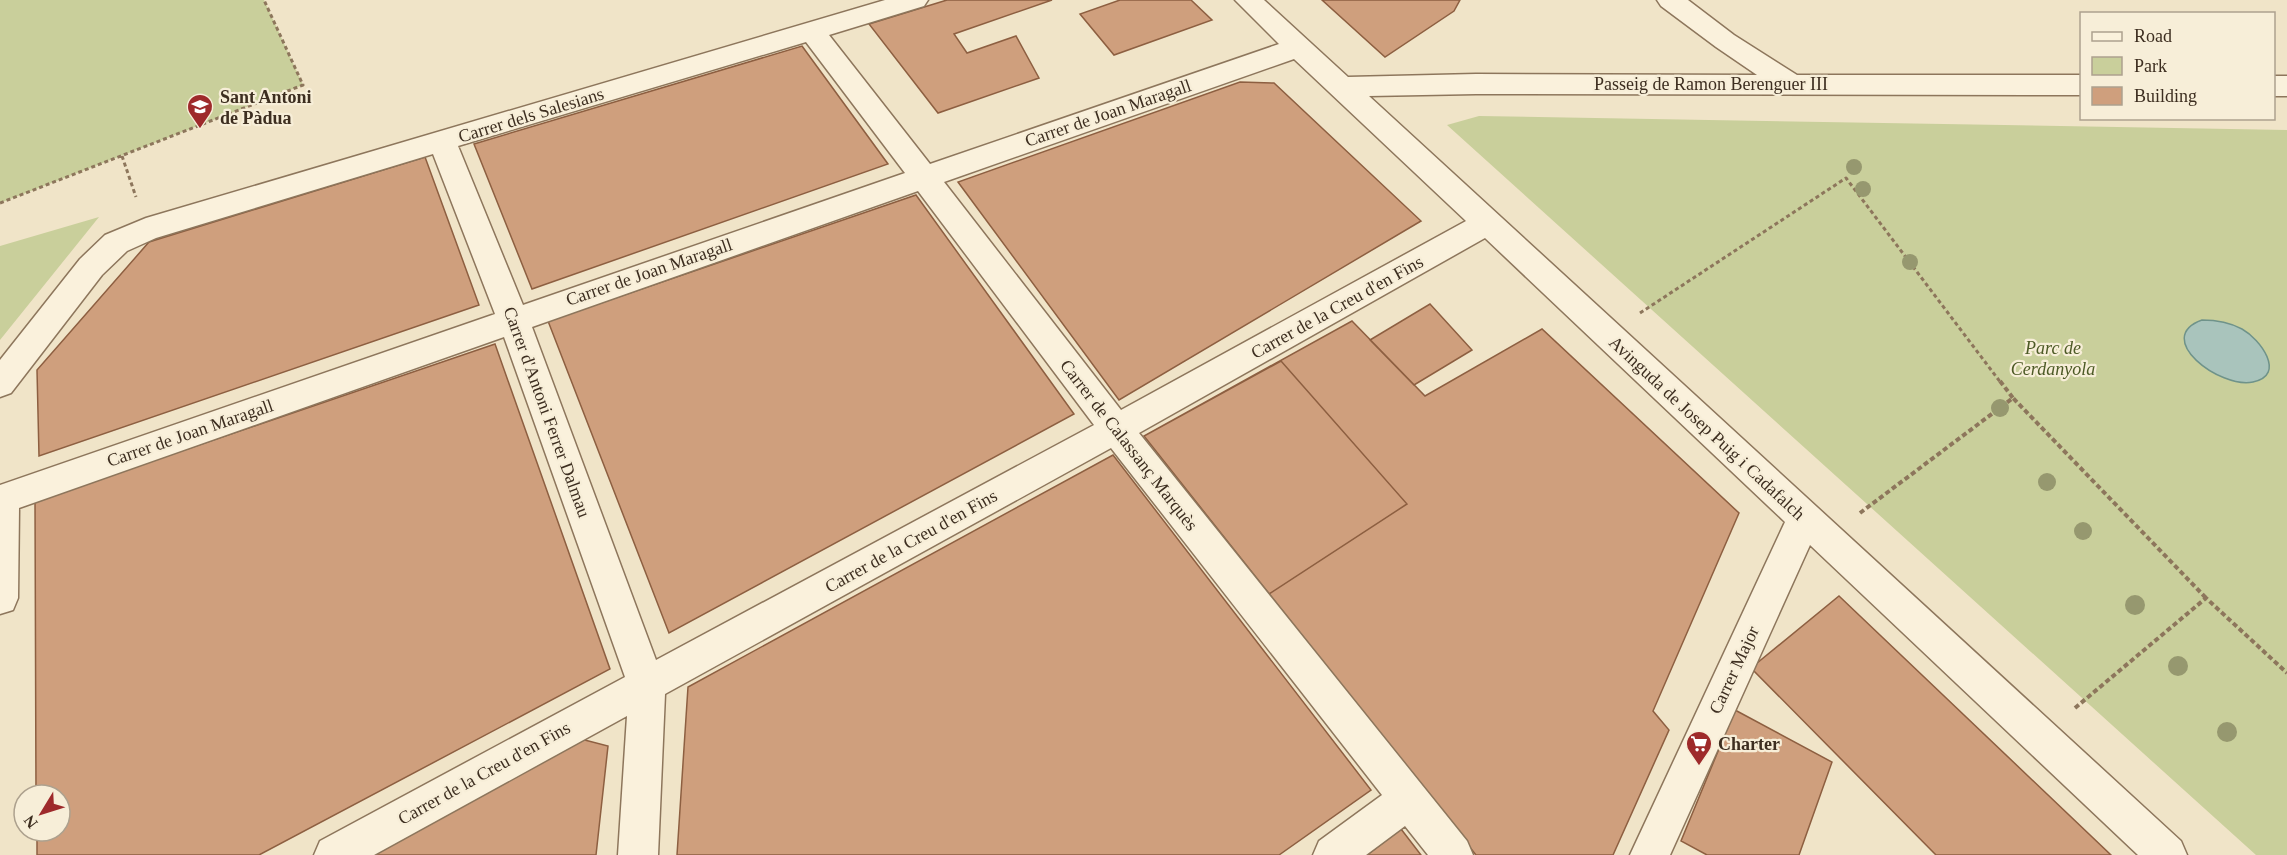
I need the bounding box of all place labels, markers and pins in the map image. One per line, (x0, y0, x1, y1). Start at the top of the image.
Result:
place label: Sant Antoni de Pàdua (220, 87, 312, 128)
school or university icon: Sant Antoni de Pàdua (185, 92, 215, 130)
supermarket icon: Charter (1684, 729, 1714, 767)
place label: Charter (1718, 734, 1780, 754)

